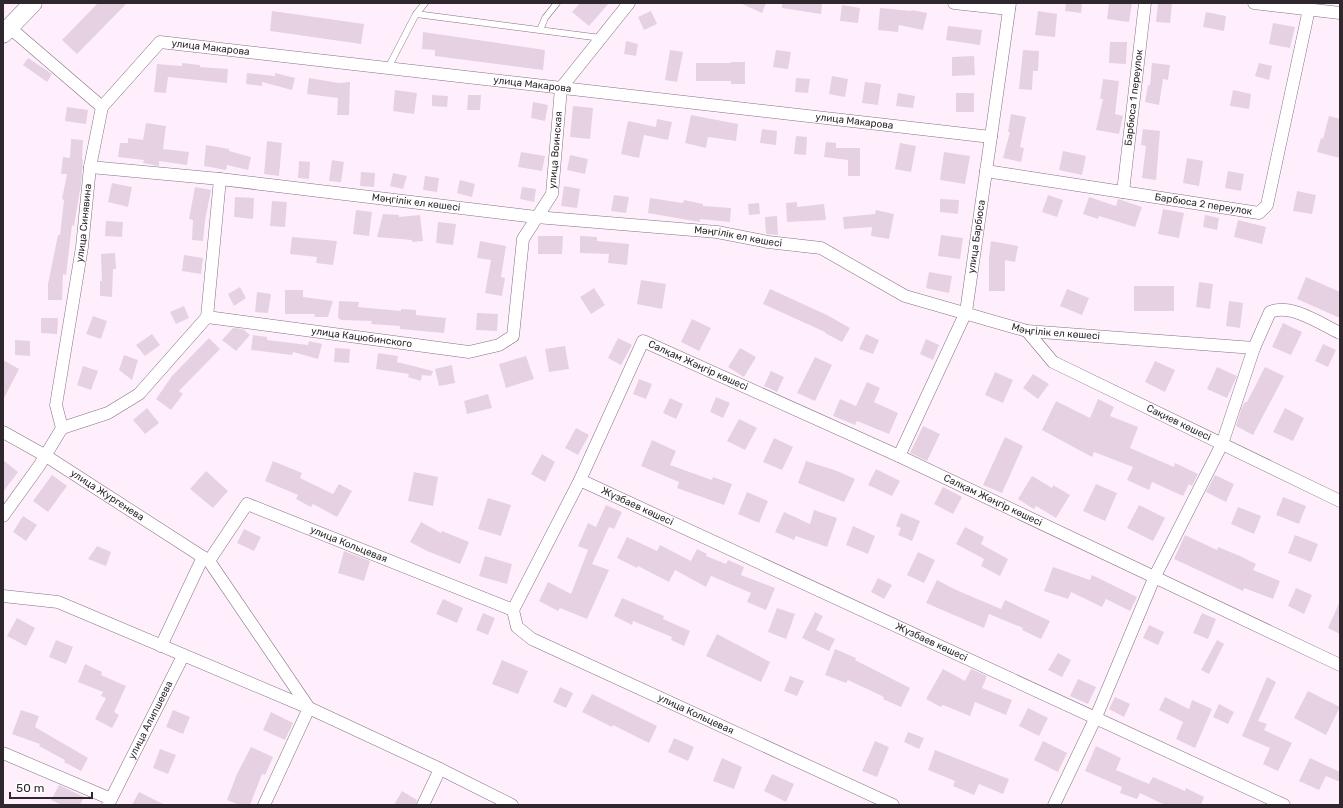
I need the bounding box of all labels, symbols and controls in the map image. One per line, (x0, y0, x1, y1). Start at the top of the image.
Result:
street label: улица Макарова (171, 37, 250, 58)
street label: Барбюса 1 переулок (1122, 48, 1146, 146)
street label: улица Макарова (493, 74, 572, 95)
street label: улица Воинская (546, 111, 565, 189)
street label: улица Макарова (815, 111, 894, 132)
street label: улица Синявина (74, 183, 94, 263)
street label: Мәңгілік ел көшесі (371, 191, 461, 214)
street label: Барбюса 2 переулок (1154, 191, 1254, 218)
street label: улица Барбюса (966, 199, 988, 274)
street label: Мәңгілік ел көшесі (694, 224, 783, 250)
street label: Мәңгілік ел көшесі (1010, 321, 1100, 342)
street label: улица Кацюбинского (310, 325, 413, 350)
street label: Салқам Жәңгір көшесі (646, 338, 750, 393)
street label: Сақиев көшесі (1144, 402, 1213, 444)
street label: улица Жургенева (68, 467, 146, 524)
street label: Салқам Жәңгір көшесі (941, 472, 1044, 529)
street label: Жүзбаев көшесі (599, 485, 675, 528)
street label: улица Кольцевая (308, 524, 389, 565)
street label: Жүзбаев көшесі (893, 620, 969, 664)
street label: улица Алипшеева (126, 679, 175, 761)
street label: улица Кольцевая (656, 692, 736, 737)
scale bar (10, 774, 92, 800)
text: 50 m (16, 781, 44, 795)

